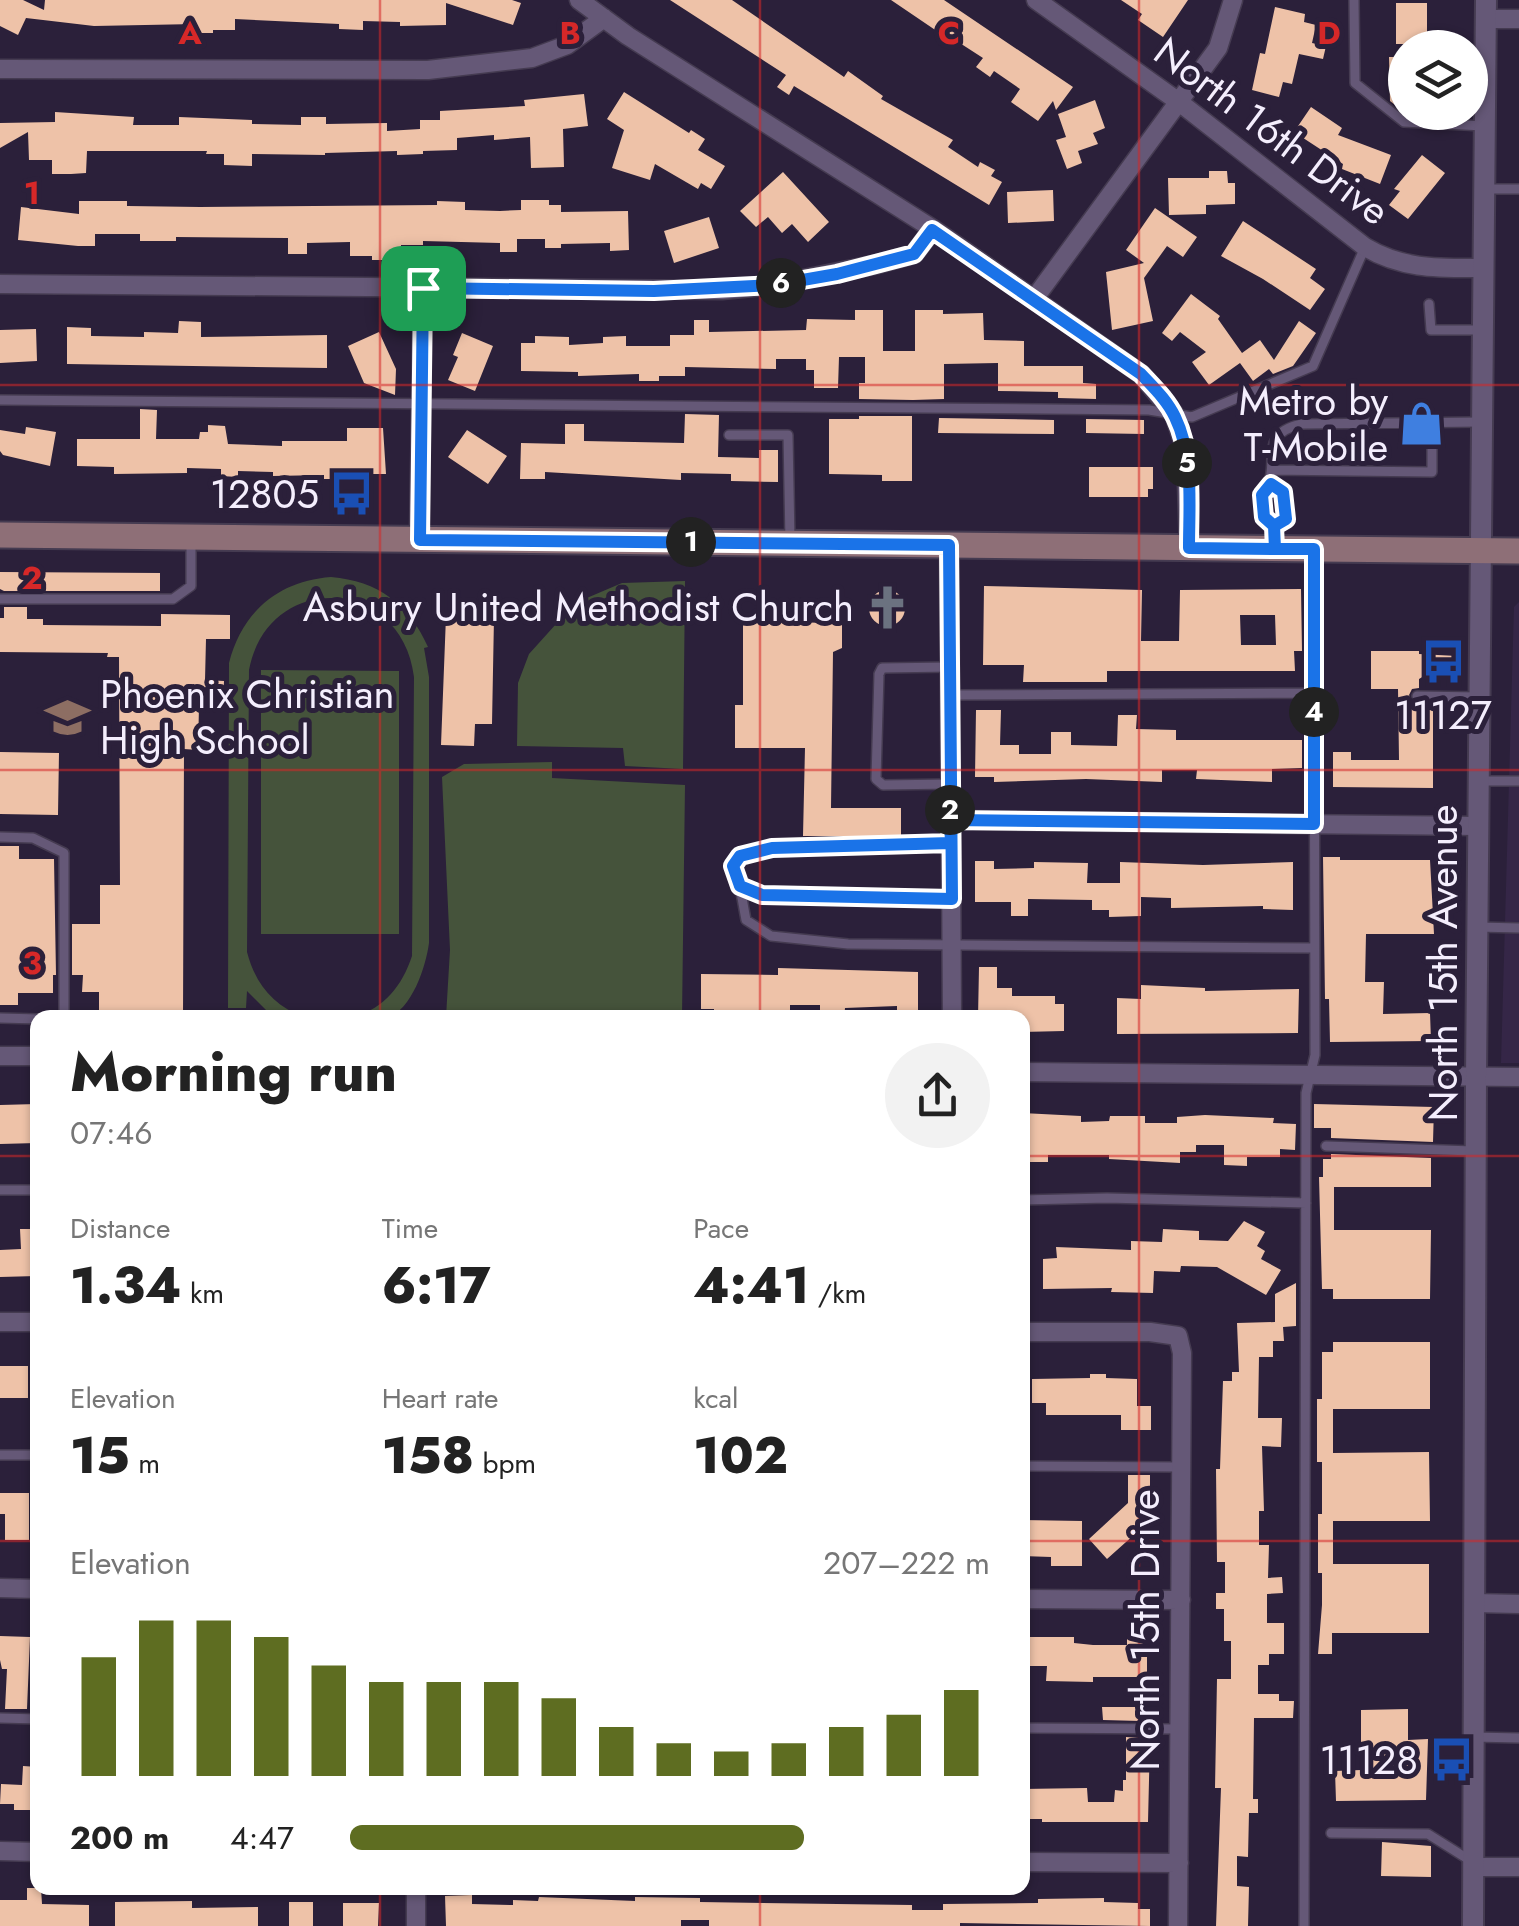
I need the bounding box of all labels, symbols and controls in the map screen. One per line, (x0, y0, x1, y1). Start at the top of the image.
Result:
text: A (177, 10, 202, 56)
text: B (559, 10, 581, 56)
text: C (938, 10, 960, 56)
street label: North 16th Drive (1145, 27, 1399, 235)
map controls (1388, 30, 1488, 130)
button: layers (1388, 30, 1488, 130)
text: 1 (24, 170, 40, 216)
pin (381, 246, 466, 331)
pin: 6 (756, 258, 806, 308)
icon: arrive (396, 261, 451, 316)
text: 6 (772, 262, 790, 303)
place label: Metro by T-Mobile (1239, 372, 1388, 476)
shop icon: Metro by T-Mobile (1397, 400, 1445, 448)
pin: 5 (1162, 438, 1212, 488)
text: 5 (1178, 442, 1196, 483)
place label: 12805 (210, 465, 319, 523)
bus stop icon: 12805 (328, 470, 376, 518)
pin: 1 (666, 517, 716, 567)
text: 1 (684, 521, 698, 562)
text: 2 (22, 555, 43, 601)
place label: Asbury United Methodist Church (303, 578, 854, 636)
church icon: Asbury United Methodist Church (863, 583, 911, 631)
bus stop icon: 11127 (1419, 638, 1467, 686)
place label: Phoenix Christian High School (100, 665, 394, 769)
place label: 11127 (1394, 686, 1492, 744)
pin: 4 (1289, 687, 1339, 737)
text: 4 (1304, 691, 1324, 732)
school or university icon: Phoenix Christian High School (43, 693, 91, 741)
pin: 2 (925, 785, 975, 835)
text: 2 (941, 789, 959, 830)
street label: North 15th Avenue (1414, 805, 1472, 1121)
text: 3 (22, 940, 42, 986)
text: Morning run (70, 1032, 397, 1112)
button: share (885, 1043, 990, 1148)
text: 07:46 (70, 1110, 153, 1156)
text: Distance (70, 1208, 170, 1249)
text: Time (382, 1208, 438, 1249)
text: Pace (693, 1208, 749, 1249)
text: 1.34 (70, 1249, 182, 1322)
text: 6:17 (382, 1249, 491, 1322)
text: 4:41 (693, 1249, 809, 1322)
text: km (182, 1273, 224, 1314)
text: /km (809, 1273, 866, 1314)
text: Elevation (70, 1378, 176, 1419)
text: Heart rate (382, 1378, 499, 1419)
text: kcal (693, 1378, 739, 1419)
text: 15 (70, 1419, 130, 1492)
text: 158 (382, 1419, 474, 1492)
text: 102 (693, 1419, 788, 1492)
text: m (130, 1443, 160, 1484)
text: bpm (474, 1443, 536, 1484)
street label: North 15th Drive (1116, 1489, 1174, 1771)
text: Elevation (70, 1540, 191, 1586)
text: 207–222 m (823, 1540, 990, 1586)
place label: 11128 (1319, 1731, 1418, 1789)
bus stop icon: 11128 (1427, 1736, 1475, 1784)
text: 200 m (70, 1815, 169, 1861)
text: 4:47 (230, 1815, 294, 1861)

